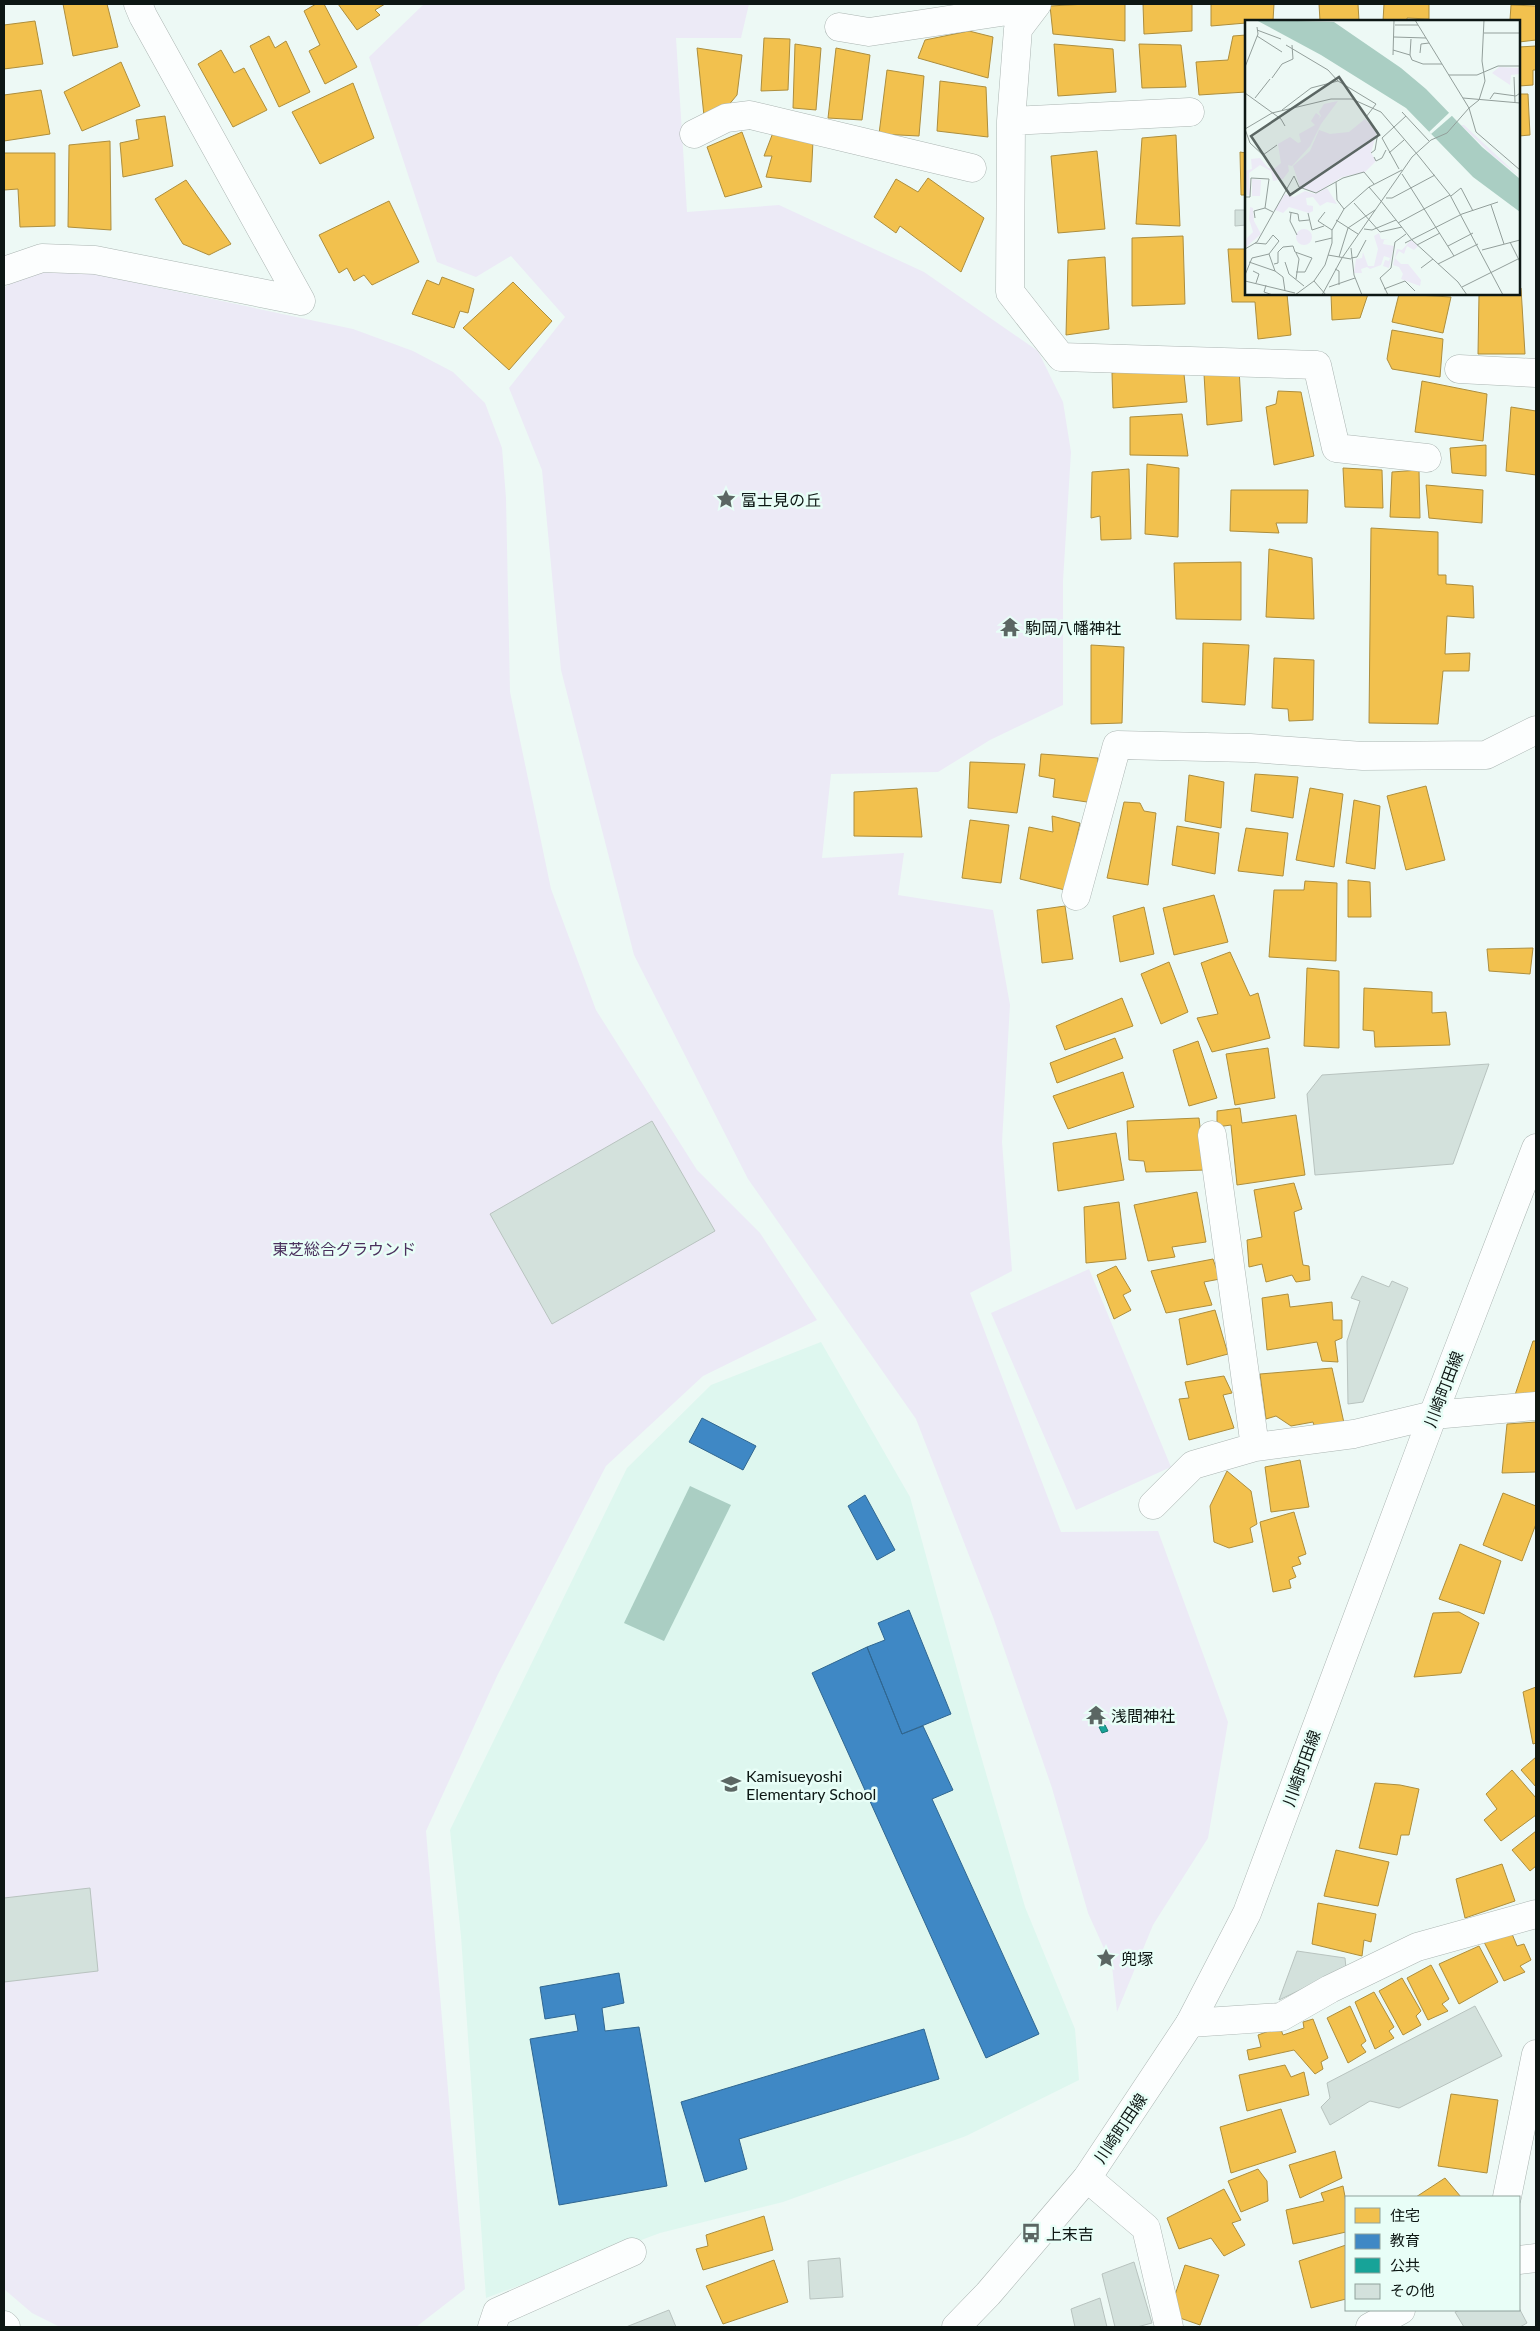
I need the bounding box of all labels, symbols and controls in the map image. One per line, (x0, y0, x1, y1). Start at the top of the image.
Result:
inset map (1245, 20, 1520, 295)
place icon: 富士見の丘 (715, 488, 737, 510)
place label: 富士見の丘 (741, 490, 821, 509)
temple icon: 駒岡八幡神社 (999, 616, 1021, 638)
place label: 駒岡八幡神社 (1025, 618, 1121, 637)
park label: 東芝総合グラウンド (272, 1239, 416, 1258)
street label: 川崎町田線 (1420, 1348, 1466, 1430)
temple icon: 浅間神社 (1085, 1704, 1107, 1726)
place label: 浅間神社 (1111, 1706, 1175, 1725)
street label: 川崎町田線 (1278, 1727, 1324, 1809)
place label: Kamisueyoshi Elementary School (746, 1766, 876, 1803)
school or university icon: Kamisueyoshi Elementary School (720, 1773, 742, 1795)
place icon: 兜塚 (1095, 1947, 1117, 1969)
place label: 兜塚 (1121, 1949, 1153, 1968)
street label: 川崎町田線 (1090, 2090, 1150, 2166)
legend (1345, 2196, 1520, 2311)
text: 住宅 (1390, 2206, 1420, 2224)
bus stop icon: 上末吉 (1020, 2222, 1042, 2244)
place label: 上末吉 (1046, 2224, 1094, 2243)
text: 教育 (1390, 2231, 1420, 2249)
text: 公共 (1390, 2256, 1420, 2274)
text: その他 (1390, 2281, 1435, 2299)

